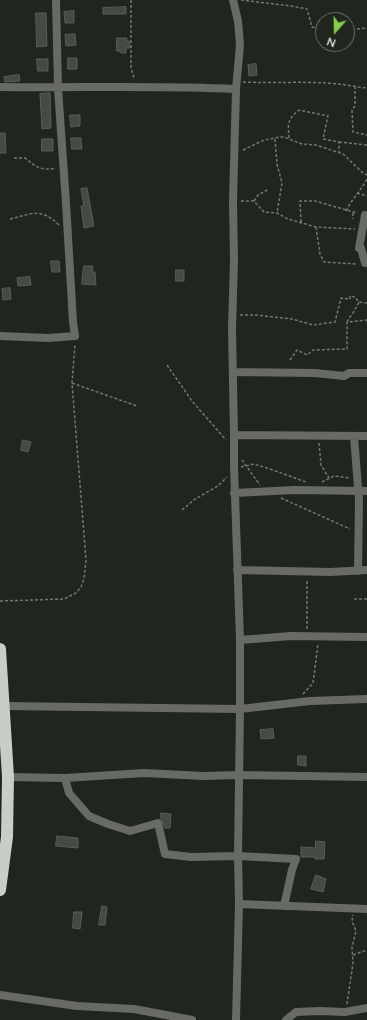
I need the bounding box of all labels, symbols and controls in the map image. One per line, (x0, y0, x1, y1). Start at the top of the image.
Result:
north arrow (315, 12, 355, 52)
text: N (325, 35, 337, 50)

